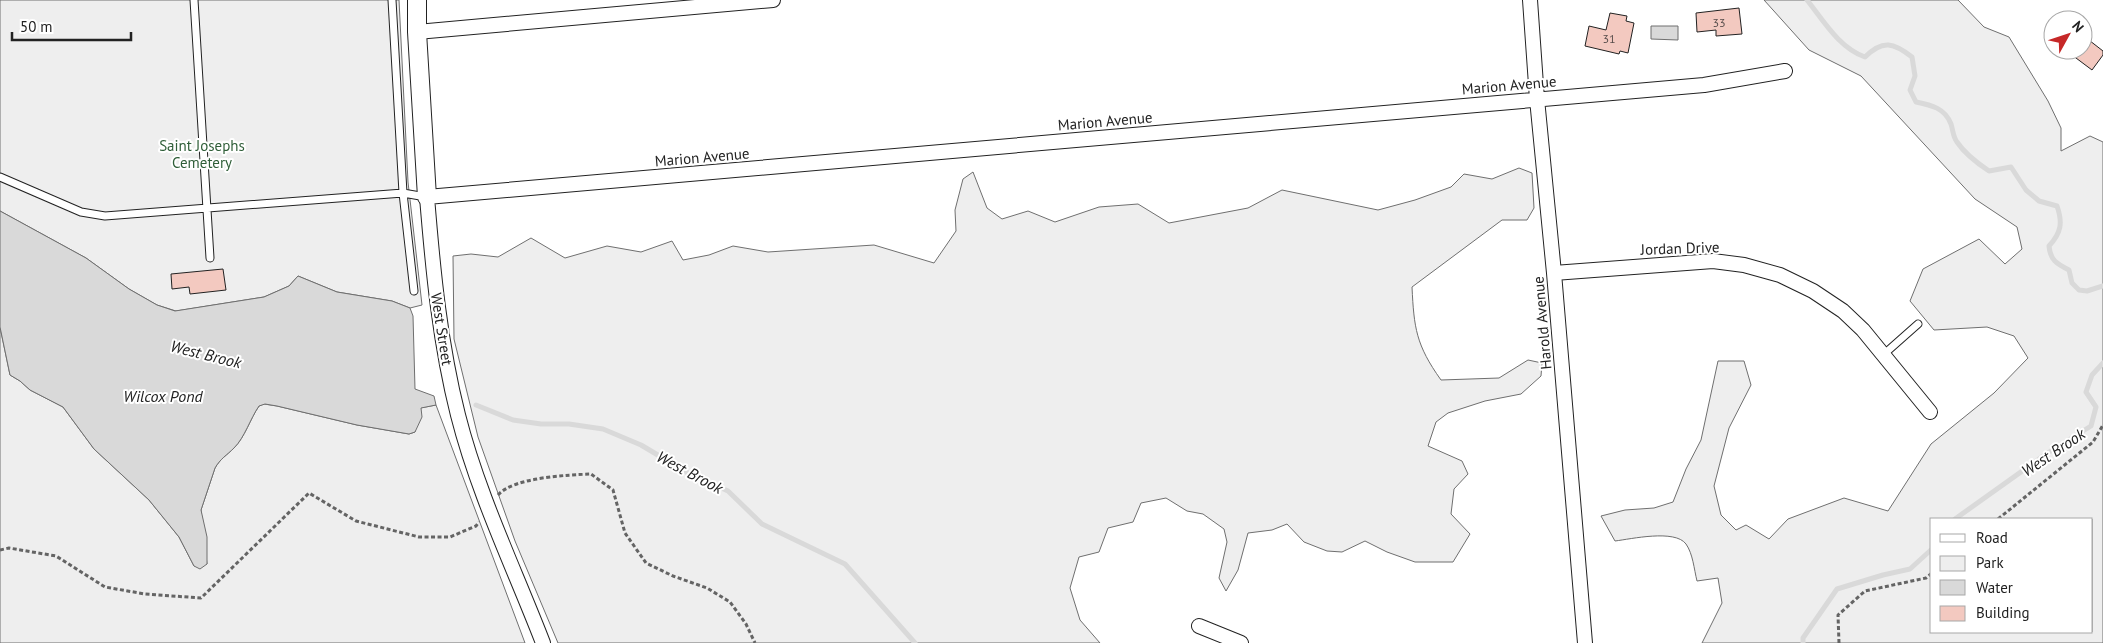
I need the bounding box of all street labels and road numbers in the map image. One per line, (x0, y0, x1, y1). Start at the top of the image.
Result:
street label: Marion Avenue (1461, 71, 1557, 99)
street label: Marion Avenue (1057, 107, 1153, 135)
street label: Marion Avenue (654, 143, 750, 171)
street label: Jordan Drive (1639, 237, 1720, 259)
street label: Harold Avenue (1528, 276, 1556, 370)
street label: West Street (427, 291, 457, 367)

